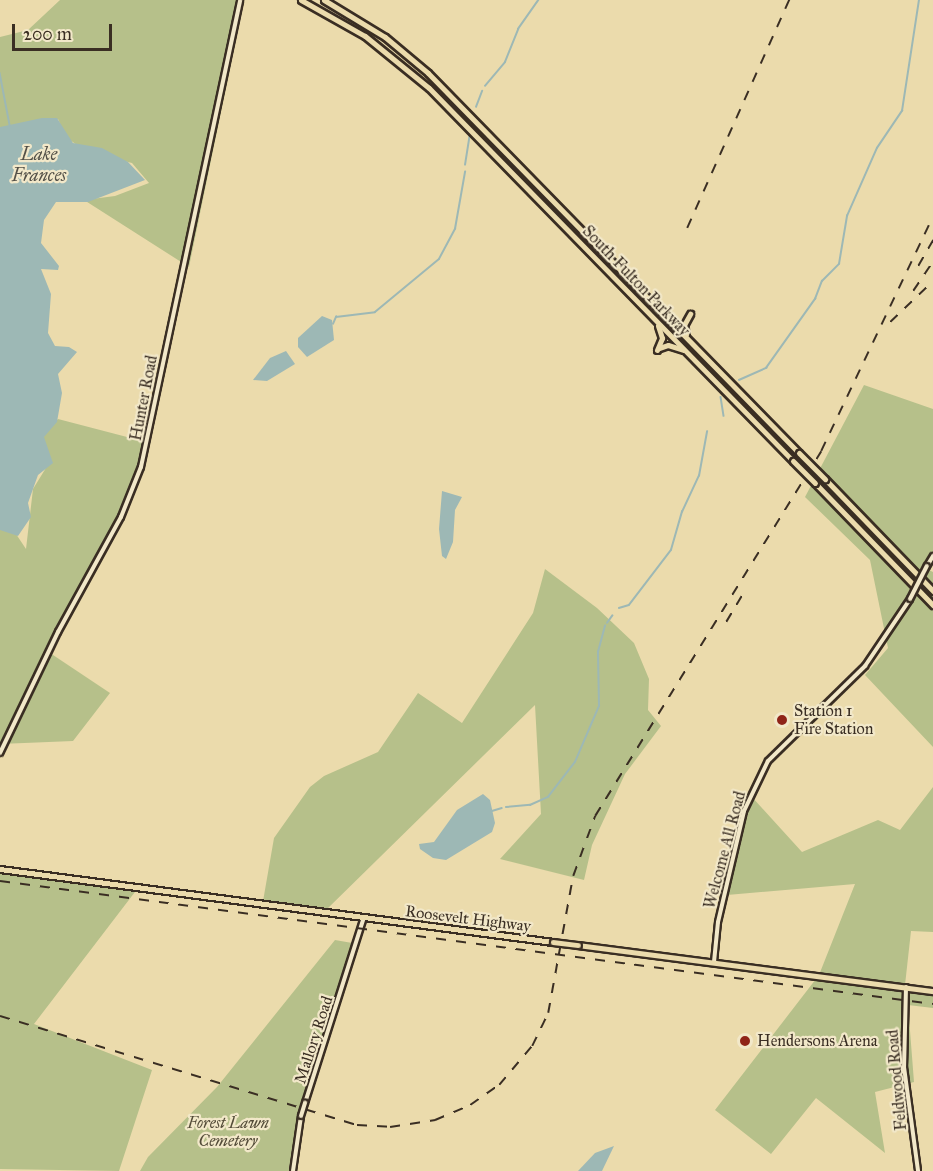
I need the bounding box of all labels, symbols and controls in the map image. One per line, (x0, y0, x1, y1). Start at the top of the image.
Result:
scale bar (15, 12, 116, 50)
text: 200 m (23, 23, 72, 45)
water label: Lake Frances (12, 144, 66, 186)
street label: South Fulton Parkway (578, 222, 694, 340)
street label: Hunter Road (126, 354, 162, 442)
place label: Station 1 Fire Station (794, 701, 873, 739)
marker: Station 1 Fire Station (775, 713, 789, 727)
street label: Welcome All Road (700, 789, 750, 911)
street label: Roosevelt Highway (404, 902, 532, 936)
street label: Mallory Road (291, 994, 337, 1086)
street label: Feldwood Road (883, 1029, 911, 1131)
place label: Hendersons Arena (757, 1031, 877, 1051)
marker: Hendersons Arena (738, 1034, 752, 1048)
park label: Forest Lawn Cemetery (187, 1113, 269, 1151)

